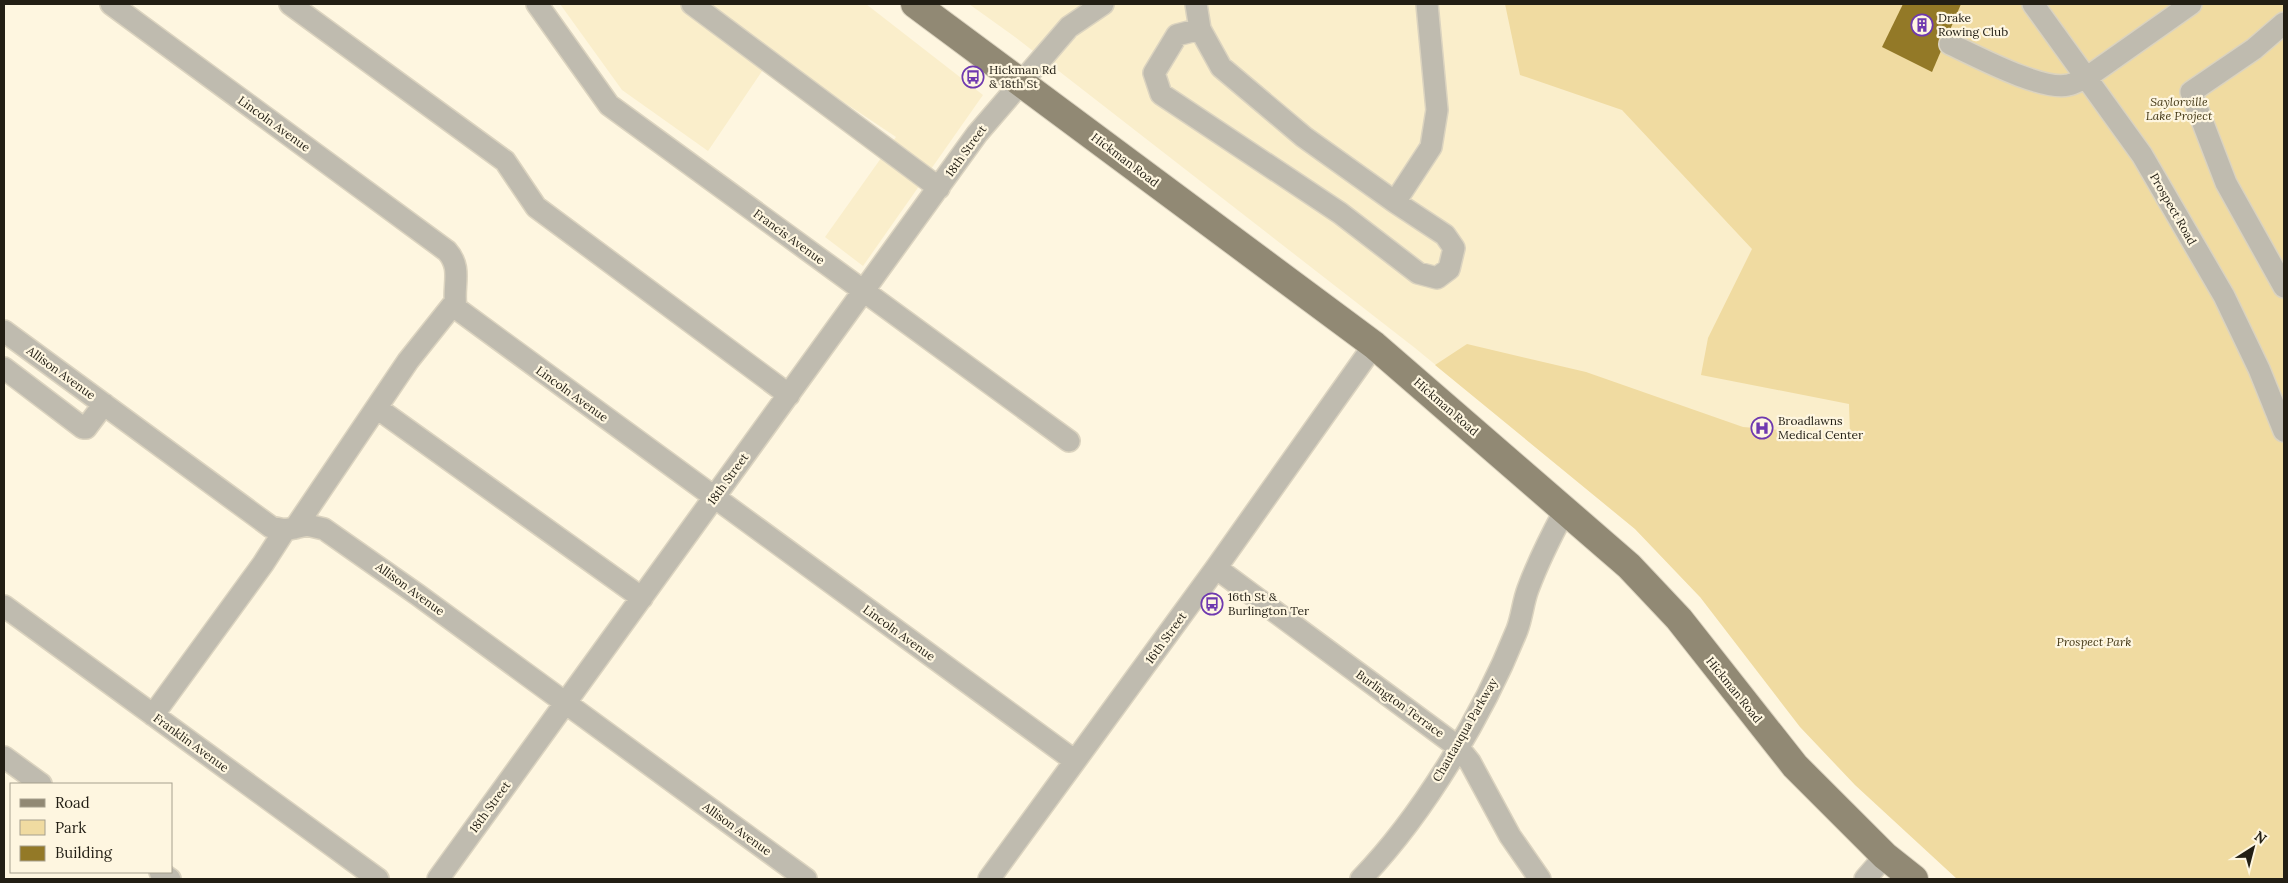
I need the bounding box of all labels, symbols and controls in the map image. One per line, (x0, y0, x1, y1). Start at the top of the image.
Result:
place label: Drake Rowing Club (1938, 10, 2008, 39)
building icon: Drake Rowing Club (1910, 13, 1934, 37)
place label: Hickman Rd & 18th St (989, 62, 1056, 91)
bus stop icon: Hickman Rd & 18th St (961, 65, 985, 89)
street label: Lincoln Avenue (235, 92, 314, 155)
park label: Saylorville Lake Project (2146, 94, 2213, 123)
street label: 18th Street (942, 122, 990, 179)
street label: Hickman Road (1089, 129, 1162, 190)
street label: Prospect Road (2147, 170, 2200, 247)
street label: Francis Avenue (751, 206, 828, 268)
street label: Allison Avenue (23, 342, 99, 403)
street label: Lincoln Avenue (533, 362, 612, 425)
street label: Hickman Road (1411, 374, 1482, 439)
place label: Broadlawns Medical Center (1778, 413, 1864, 442)
hospital icon: Broadlawns Medical Center (1750, 416, 1774, 440)
street label: 18th Street (704, 450, 752, 507)
street label: Allison Avenue (372, 558, 448, 619)
place label: 16th St & Burlington Ter (1228, 589, 1310, 618)
bus stop icon: 16th St & Burlington Ter (1200, 592, 1224, 616)
street label: Lincoln Avenue (860, 601, 939, 664)
street label: 16th Street (1142, 609, 1190, 667)
park label: Prospect Park (2057, 634, 2131, 649)
street label: Hickman Road (1703, 654, 1766, 726)
street label: Burlington Terrace (1353, 667, 1448, 741)
street label: Chautauqua Parkway (1429, 675, 1501, 784)
street label: Franklin Avenue (151, 710, 232, 775)
street label: 18th Street (466, 778, 514, 835)
legend (10, 783, 172, 873)
text: Road (55, 793, 90, 812)
street label: Allison Avenue (699, 798, 775, 859)
text: Park (55, 818, 86, 837)
north arrow (2228, 823, 2278, 873)
text: N (2251, 827, 2270, 848)
text: Building (55, 843, 113, 862)

